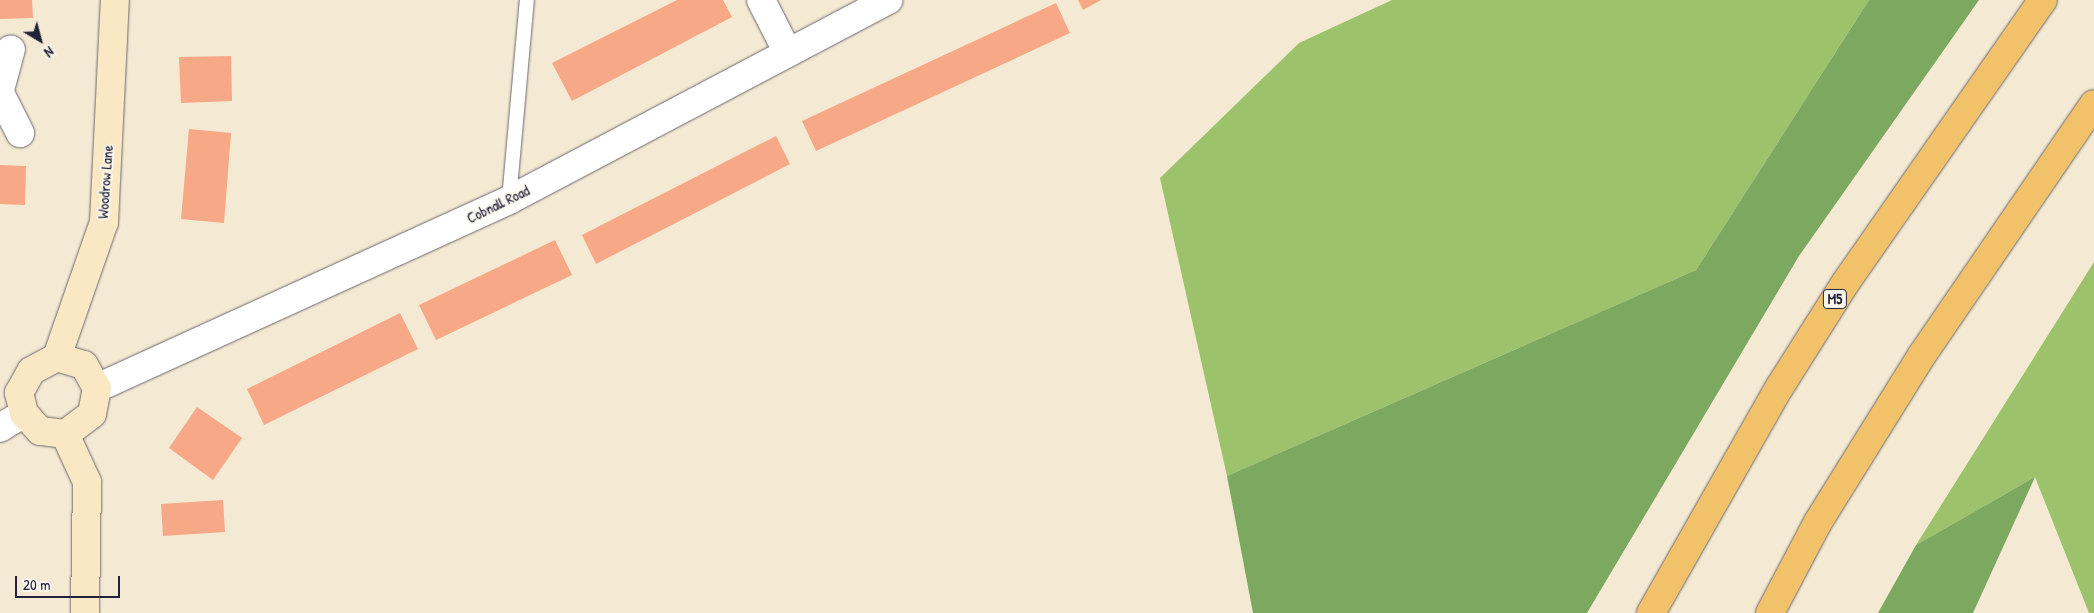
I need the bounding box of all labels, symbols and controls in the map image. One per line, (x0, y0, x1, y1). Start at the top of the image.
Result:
north arrow (15, 15, 65, 65)
text: N (41, 43, 58, 62)
street label: Woodrow Lane (93, 145, 117, 219)
street label: Cobnall Road (464, 181, 532, 227)
road number: M5 (1822, 288, 1848, 310)
scale bar (18, 566, 122, 598)
text: 20 m (23, 574, 50, 595)

